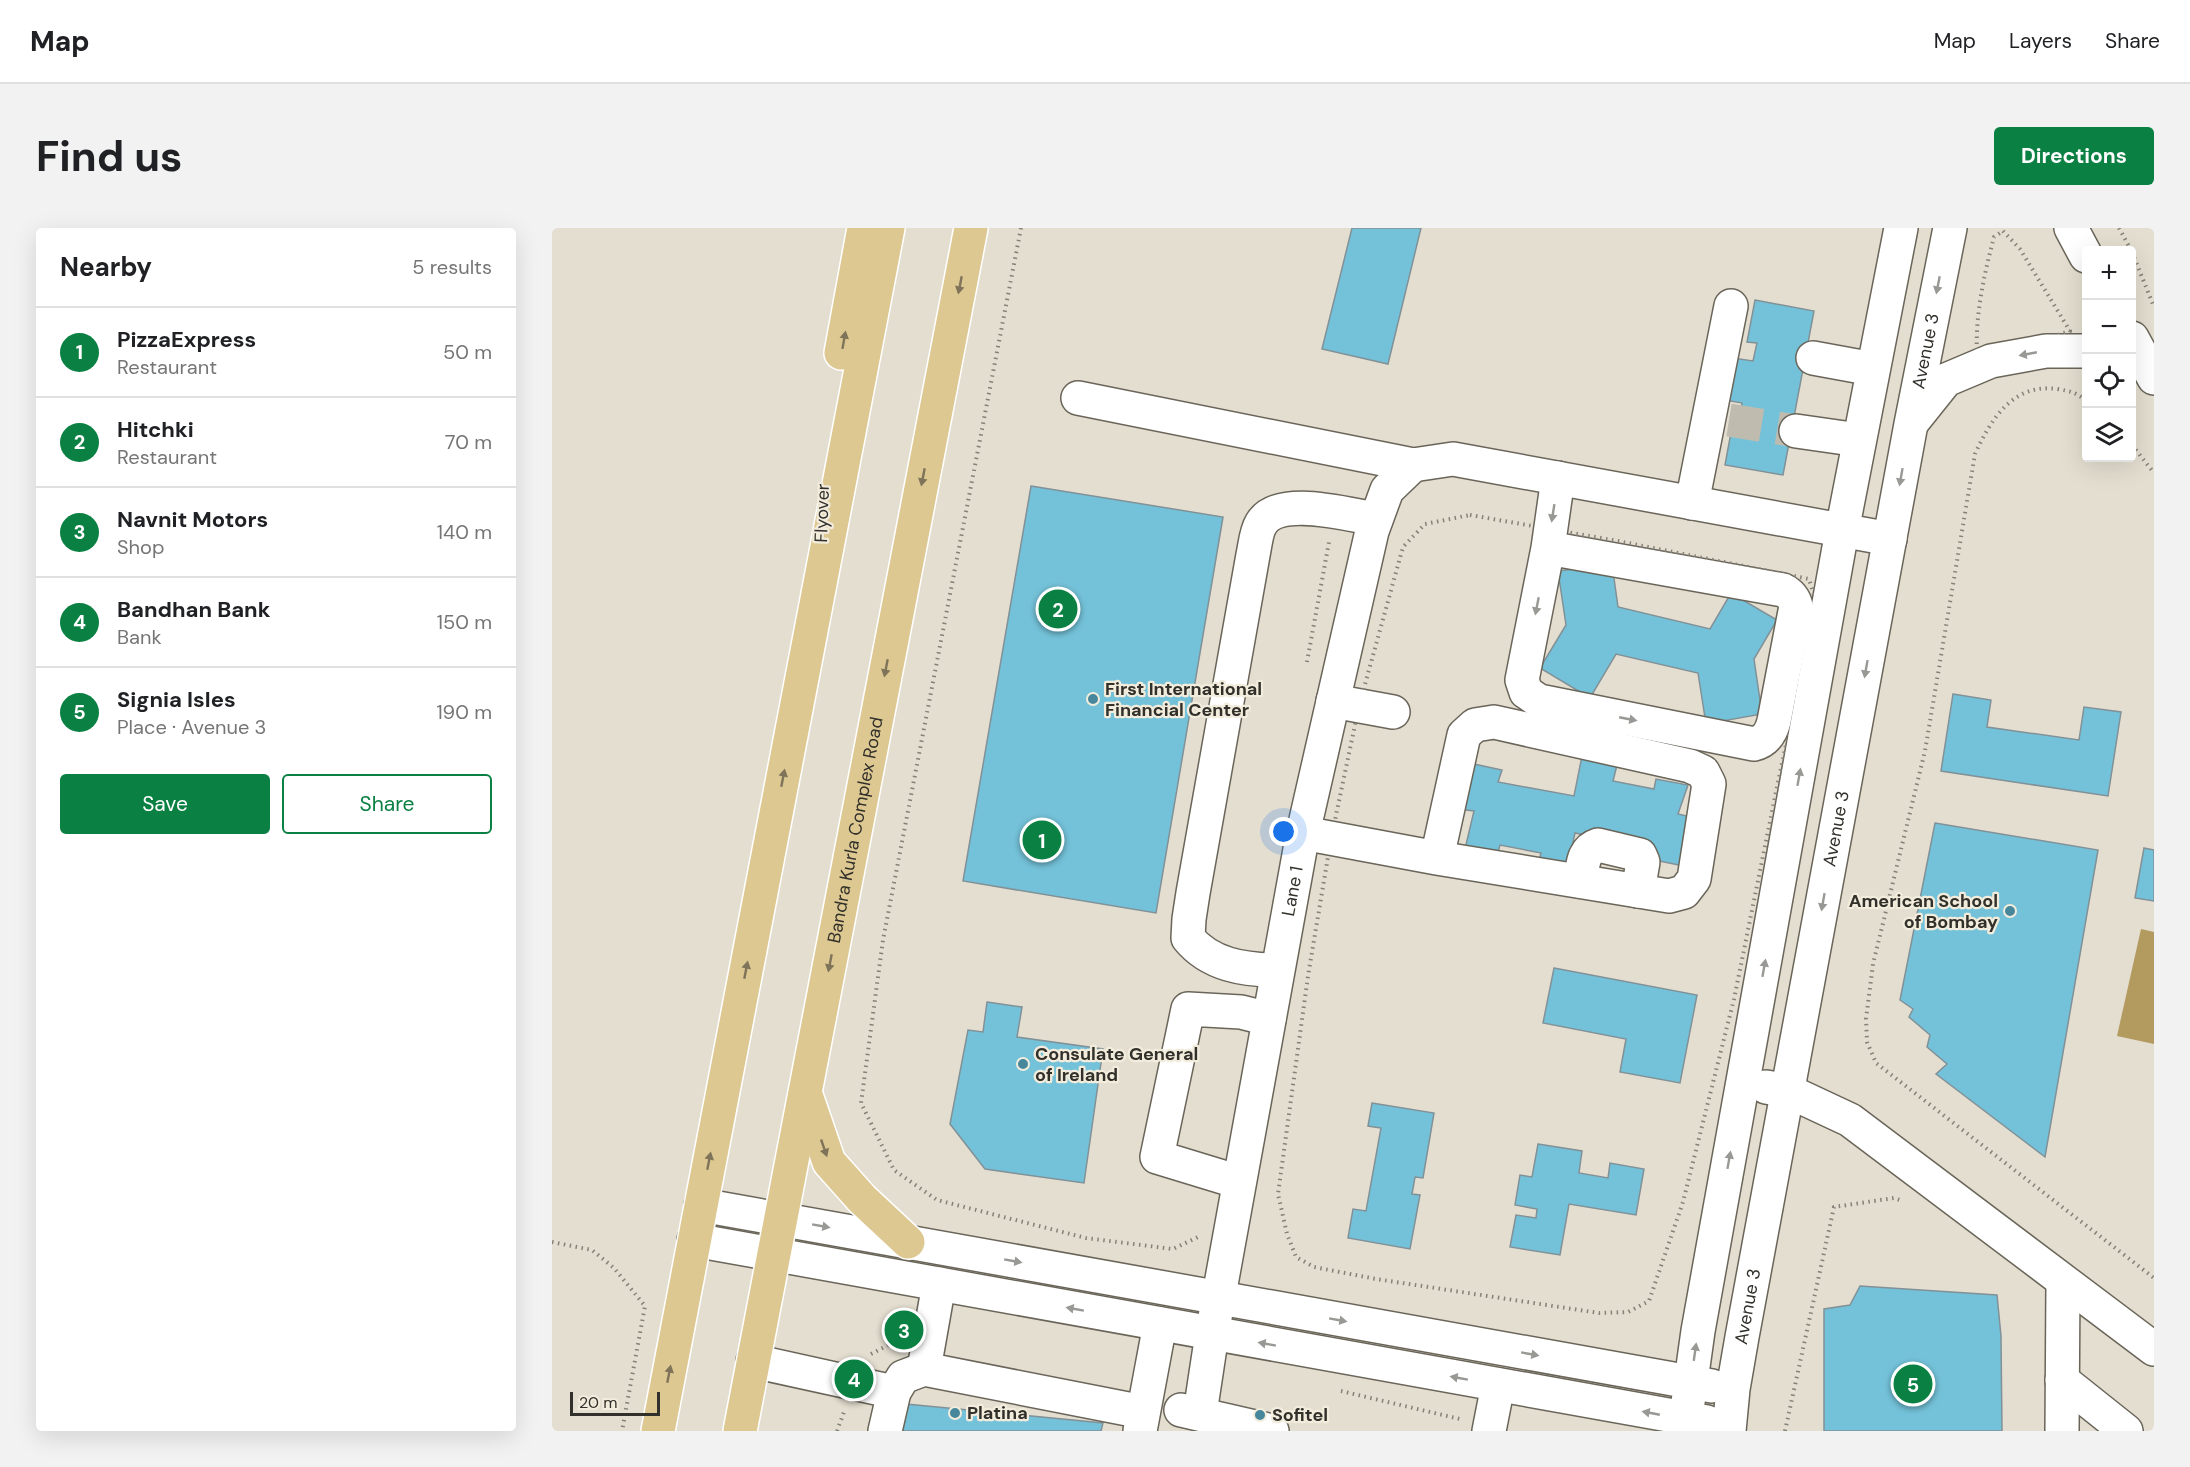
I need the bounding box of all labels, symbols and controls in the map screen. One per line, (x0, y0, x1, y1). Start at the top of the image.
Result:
text: Map (30, 23, 90, 60)
text: Map (1934, 27, 1976, 55)
text: Layers (2009, 27, 2072, 55)
text: Share (2105, 27, 2160, 55)
button: Directions (1994, 127, 2154, 185)
text: Find us (36, 129, 182, 184)
map controls (2082, 246, 2136, 462)
button: + (2082, 246, 2136, 300)
text: Nearby (60, 250, 152, 284)
text: 5 results (412, 254, 492, 280)
one-way arrow (955, 276, 964, 295)
one-way arrow (1933, 276, 1942, 295)
button: − (2082, 300, 2136, 354)
street label: Avenue 3 (1906, 311, 1945, 391)
text: PizzaExpress (117, 325, 256, 354)
one-way arrow (840, 330, 849, 349)
text: 1 (76, 339, 83, 365)
text: 50 m (443, 339, 492, 365)
one-way arrow (2019, 350, 2038, 359)
text: Restaurant (117, 354, 217, 380)
button: locate (2082, 354, 2136, 408)
button: layers (2082, 408, 2136, 462)
text: Hitchki (117, 415, 194, 444)
text: 2 (74, 429, 85, 455)
text: 70 m (445, 429, 492, 455)
text: Restaurant (117, 444, 217, 470)
one-way arrow (1896, 467, 1905, 486)
one-way arrow (918, 468, 927, 487)
street label: Flyover (809, 483, 835, 543)
one-way arrow (1548, 504, 1557, 523)
text: Navnit Motors (117, 505, 268, 534)
text: 3 (73, 519, 86, 545)
text: 140 m (437, 519, 492, 545)
text: Shop (117, 534, 164, 560)
pin: 2 (1038, 586, 1078, 632)
text: Bandhan Bank (117, 595, 270, 624)
one-way arrow (1531, 596, 1541, 615)
text: 4 (73, 609, 86, 635)
text: 150 m (437, 609, 492, 635)
text: Bank (117, 624, 162, 650)
one-way arrow (881, 659, 890, 678)
one-way arrow (1861, 659, 1870, 678)
place label: First International Financial Center (1105, 677, 1262, 722)
text: Signia Isles (117, 685, 236, 714)
marker: First International Financial Center (1086, 692, 1100, 706)
text: 5 (73, 699, 86, 725)
text: 190 m (436, 699, 492, 725)
text: Place · Avenue 3 (117, 714, 266, 740)
street label: Bandra Kurla Complex Road (822, 715, 889, 945)
one-way arrow (1619, 715, 1638, 724)
one-way arrow (1795, 767, 1804, 786)
one-way arrow (779, 769, 788, 788)
button: Save (60, 774, 270, 834)
button: Share (282, 774, 492, 834)
street label: Avenue 3 (1817, 789, 1855, 868)
your location (1269, 817, 1298, 846)
pin: 1 (1022, 818, 1062, 862)
street label: Lane 1 (1276, 864, 1309, 918)
place label: American School of Bombay (1849, 889, 1998, 934)
one-way arrow (1818, 892, 1827, 911)
marker: American School of Bombay (2003, 904, 2017, 918)
one-way arrow (825, 954, 834, 973)
one-way arrow (1760, 959, 1769, 978)
one-way arrow (742, 960, 751, 979)
place label: Consulate General of Ireland (1035, 1042, 1198, 1087)
marker: Consulate General of Ireland (1016, 1057, 1030, 1071)
one-way arrow (820, 1139, 829, 1157)
one-way arrow (1725, 1151, 1734, 1170)
one-way arrow (705, 1152, 714, 1171)
one-way arrow (811, 1222, 830, 1231)
one-way arrow (1003, 1257, 1022, 1266)
street label: Avenue 3 (1729, 1267, 1766, 1346)
one-way arrow (1066, 1304, 1085, 1313)
pin: 3 (884, 1308, 924, 1352)
one-way arrow (1328, 1315, 1347, 1324)
one-way arrow (1258, 1339, 1277, 1348)
one-way arrow (1690, 1343, 1699, 1362)
one-way arrow (1520, 1350, 1539, 1359)
pin: 4 (834, 1356, 874, 1402)
pin: 5 (1894, 1362, 1932, 1406)
one-way arrow (665, 1364, 674, 1383)
one-way arrow (1450, 1373, 1469, 1382)
scale bar (570, 1389, 660, 1416)
text: 20 m (579, 1392, 618, 1413)
place label: Platina (967, 1401, 1028, 1425)
place label: Sofitel (1272, 1403, 1328, 1427)
marker: Platina (948, 1406, 962, 1420)
marker: Sofitel (1253, 1408, 1267, 1422)
one-way arrow (1641, 1408, 1660, 1417)

